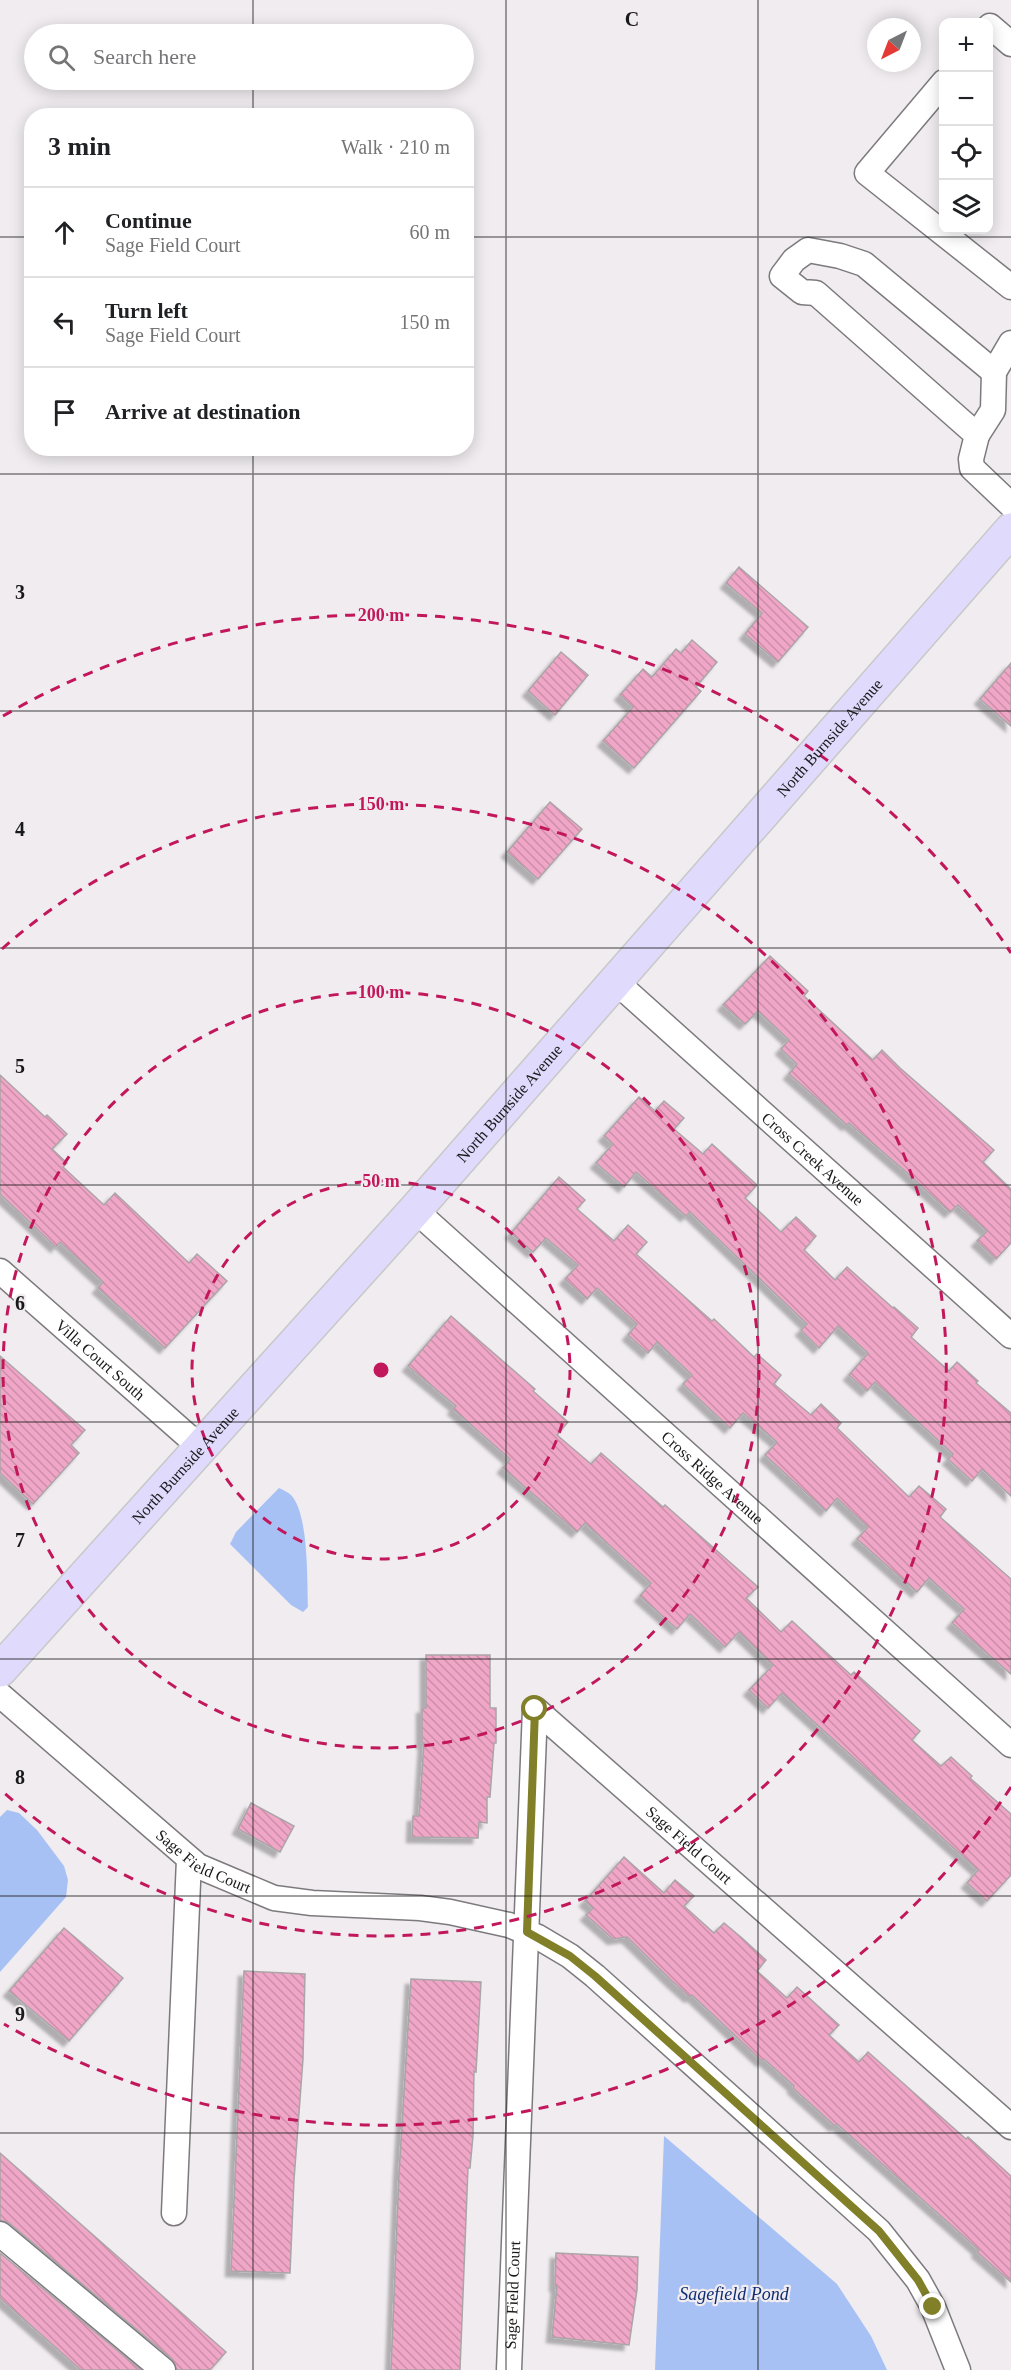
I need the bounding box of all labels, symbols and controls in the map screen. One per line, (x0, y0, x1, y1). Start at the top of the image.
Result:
text: C (625, 8, 639, 30)
north arrow (867, 18, 921, 72)
map controls (939, 18, 993, 234)
button: + (939, 18, 993, 72)
search box (24, 24, 474, 90)
icon: search (45, 41, 78, 74)
text: Search here (93, 44, 196, 69)
button: − (939, 72, 993, 126)
button: locate (939, 126, 993, 180)
text: 3 min (48, 132, 111, 161)
text: Walk · 210 m (341, 136, 450, 158)
button: layers (939, 180, 993, 234)
text: Continue (105, 208, 192, 233)
icon: ahead (48, 216, 81, 249)
text: 60 m (409, 221, 450, 243)
text: Sage Field Court (105, 234, 241, 256)
text: Turn left (105, 298, 188, 323)
icon: left (48, 306, 81, 339)
text: 150 m (399, 311, 450, 333)
text: Sage Field Court (105, 324, 241, 346)
icon: arrive (48, 396, 81, 429)
text: Arrive at destination (105, 399, 301, 424)
text: 3 (15, 581, 25, 603)
text: 200 m (358, 605, 404, 625)
street label: North Burnside Avenue (774, 675, 886, 800)
text: 150 m (358, 794, 404, 814)
text: 4 (15, 818, 25, 840)
text: 100 m (358, 982, 404, 1002)
street label: North Burnside Avenue (453, 1041, 565, 1166)
text: 5 (15, 1055, 25, 1077)
street label: Cross Creek Avenue (759, 1109, 867, 1209)
text: 50 m (362, 1171, 400, 1191)
text: 6 (15, 1292, 25, 1314)
street label: Villa Court South (52, 1316, 148, 1404)
centre of rings (371, 1360, 391, 1380)
street label: North Burnside Avenue (128, 1404, 242, 1527)
street label: Cross Ridge Avenue (658, 1428, 767, 1527)
text: 7 (15, 1529, 25, 1551)
route start (521, 1695, 547, 1721)
text: 8 (15, 1766, 25, 1788)
street label: Sage Field Court (643, 1803, 736, 1888)
street label: Sage Field Court (153, 1826, 254, 1896)
text: 9 (15, 2003, 25, 2025)
street label: Sage Field Court (502, 2240, 523, 2350)
water label: Sagefield Pond (679, 2284, 790, 2304)
route end (919, 2293, 945, 2319)

